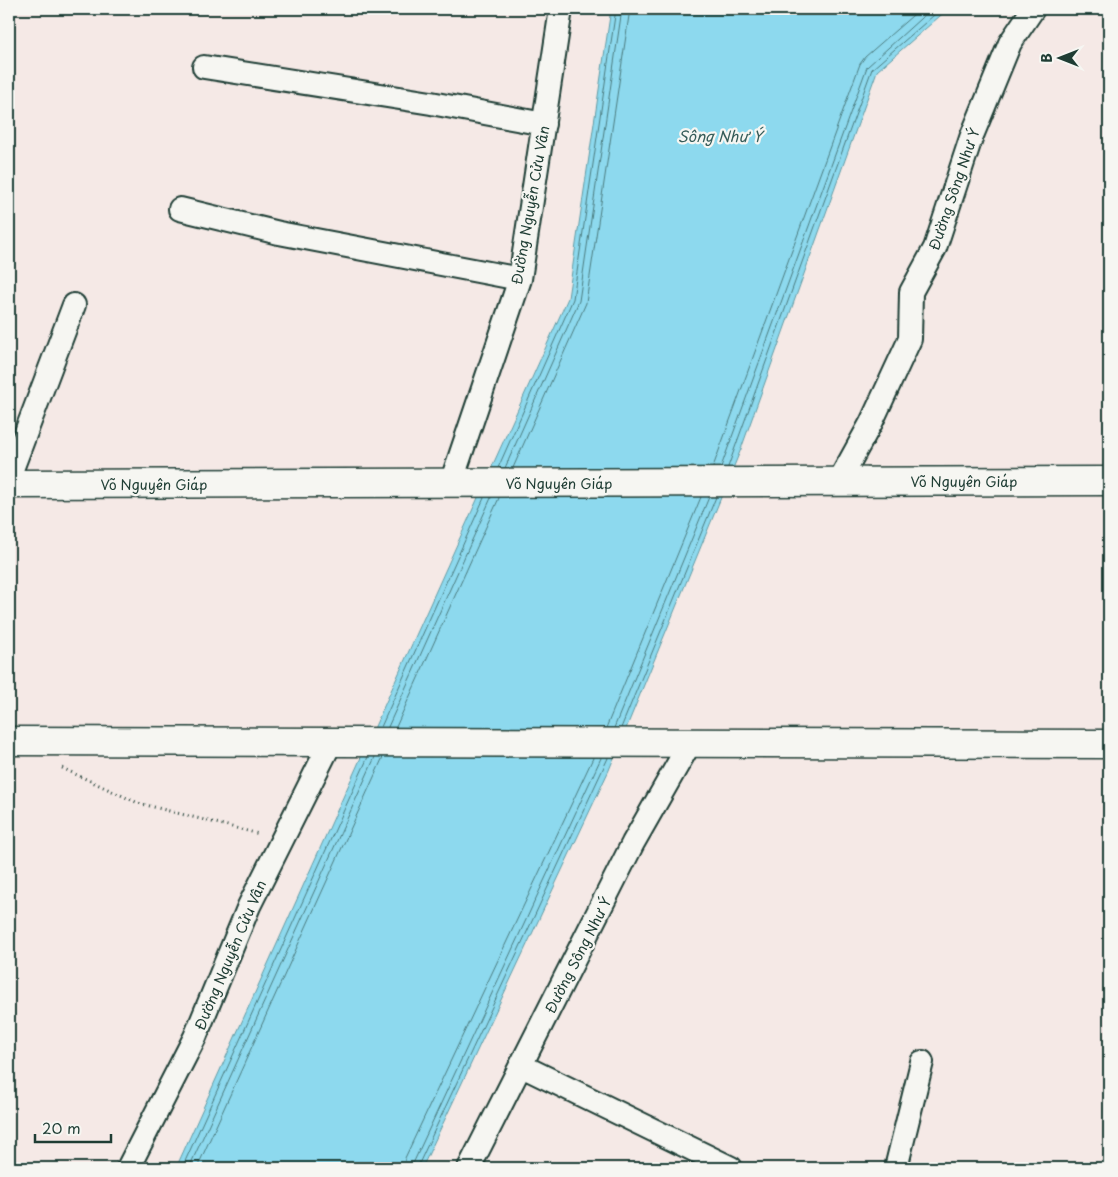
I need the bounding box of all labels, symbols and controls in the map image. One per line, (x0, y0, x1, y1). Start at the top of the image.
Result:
north arrow (1036, 32, 1086, 82)
text: B (1036, 53, 1057, 63)
street label: Đường Nguyễn Cửu Vân (506, 124, 554, 286)
water label: Sông Như Ý (678, 124, 765, 147)
street label: Đường Sông Như Ý (923, 125, 985, 253)
street label: Võ Nguyên Giáp (911, 471, 1017, 492)
street label: Võ Nguyên Giáp (506, 473, 612, 494)
street label: Võ Nguyên Giáp (101, 474, 207, 495)
street label: Đường Nguyễn Cửu Vân (189, 877, 271, 1033)
street label: Đường Sông Như Ý (540, 893, 617, 1017)
scale bar (35, 1112, 111, 1144)
text: 20 m (42, 1116, 81, 1139)

